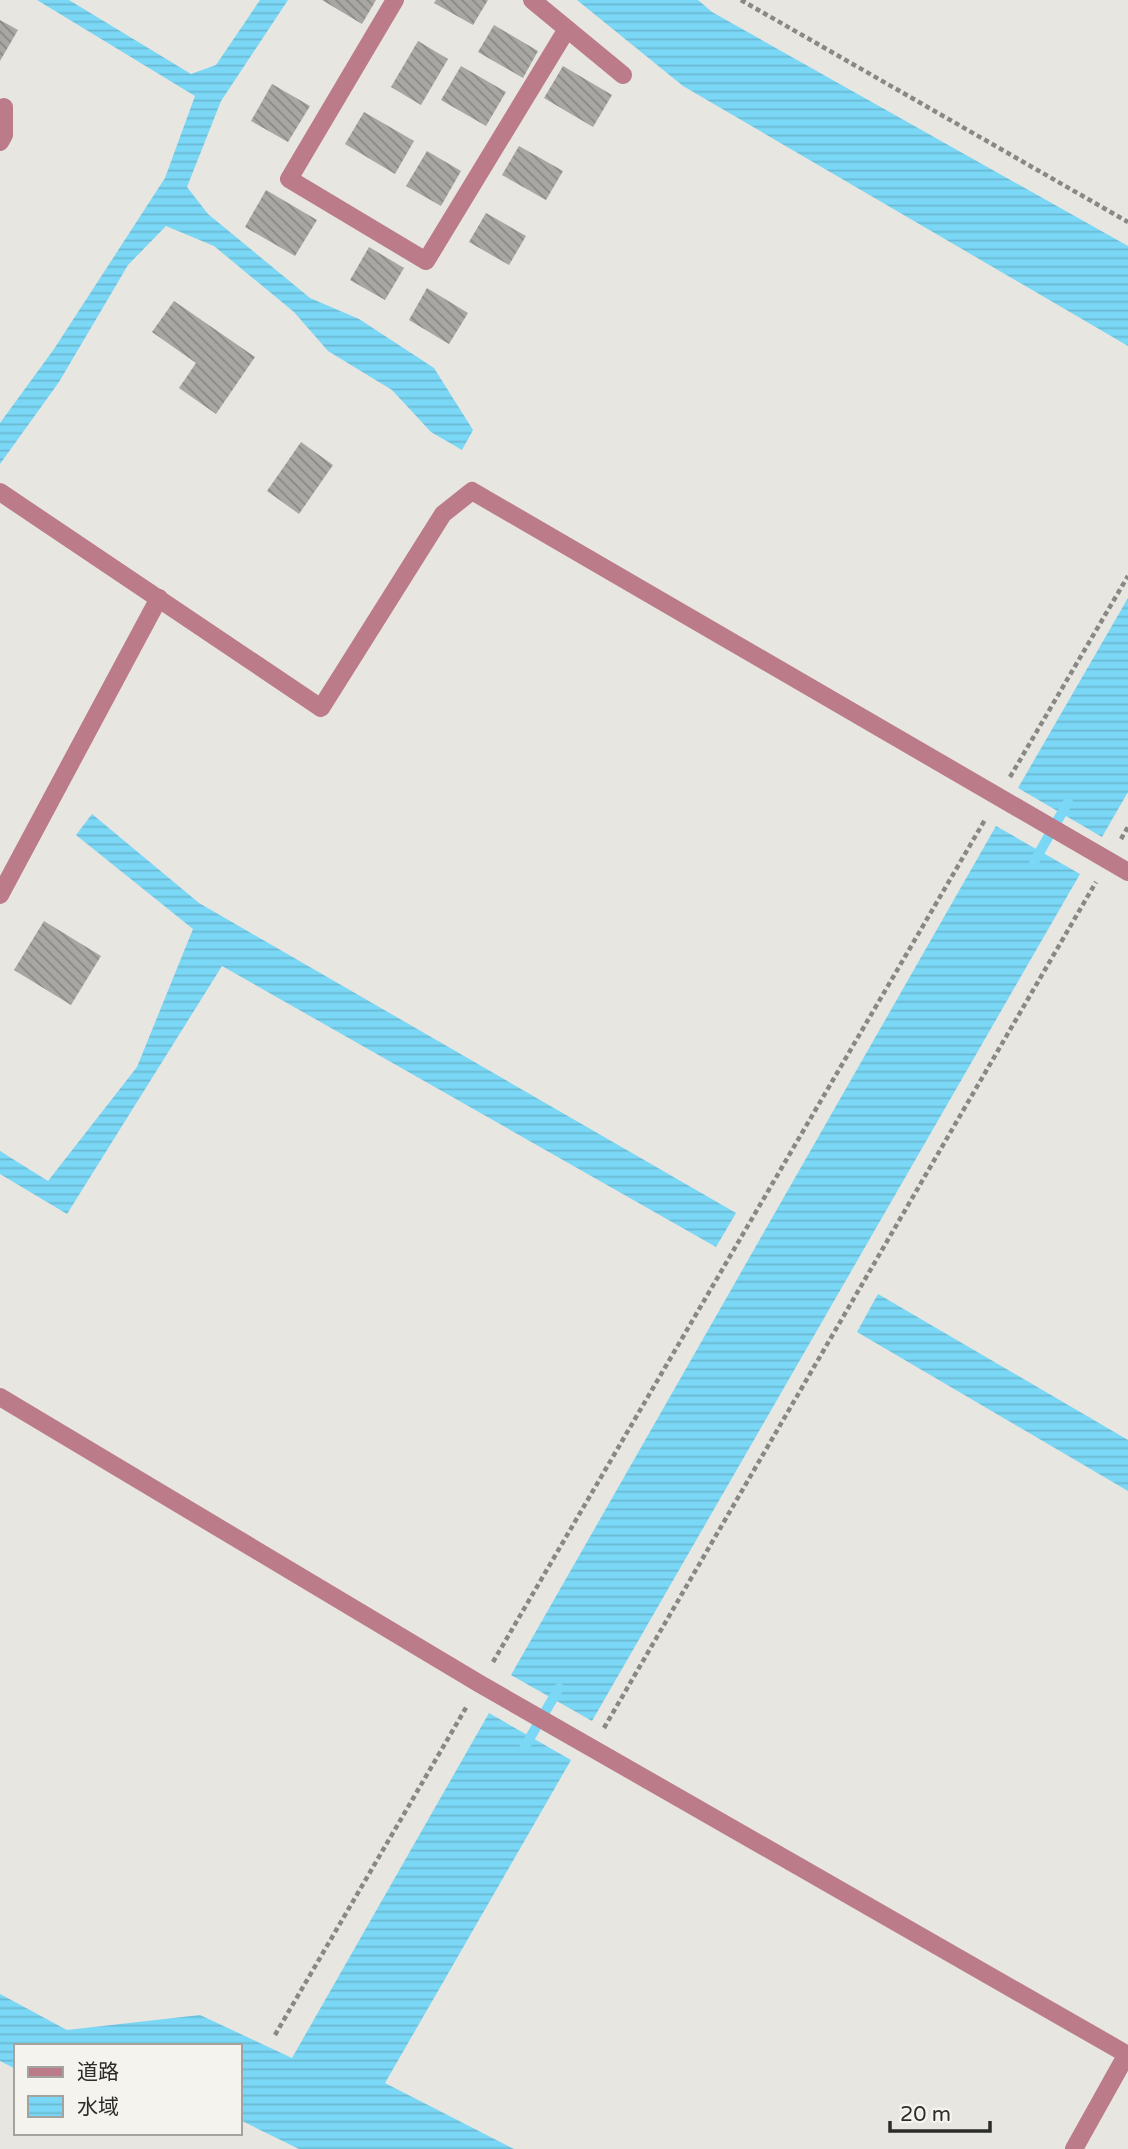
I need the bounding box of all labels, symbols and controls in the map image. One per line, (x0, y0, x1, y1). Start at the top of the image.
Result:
legend (14, 2044, 242, 2135)
text: 道路 (77, 2060, 119, 2085)
scale bar (890, 2090, 990, 2134)
text: 水域 (77, 2095, 119, 2120)
text: 20 m (900, 2102, 951, 2127)

